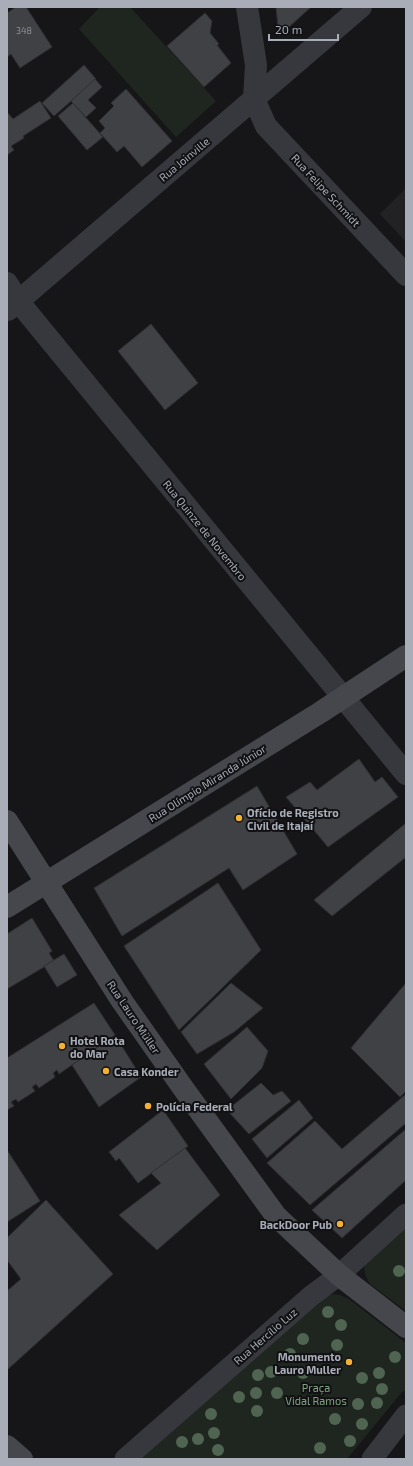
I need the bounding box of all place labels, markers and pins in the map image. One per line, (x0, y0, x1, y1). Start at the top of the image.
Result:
place label: Ofício de Registro Civil de Itajaí (247, 806, 339, 833)
marker: Ofício de Registro Civil de Itajaí (234, 813, 244, 823)
place label: Hotel Rota do Mar (70, 1034, 125, 1060)
marker: Hotel Rota do Mar (57, 1041, 67, 1051)
place label: Casa Konder (114, 1065, 179, 1078)
marker: Casa Konder (101, 1066, 111, 1076)
place label: Polícia Federal (156, 1100, 233, 1113)
marker: Polícia Federal (143, 1101, 153, 1111)
place label: BackDoor Pub (260, 1218, 332, 1231)
marker: BackDoor Pub (335, 1219, 345, 1229)
place label: Monumento Lauro Muller (274, 1350, 342, 1376)
marker: Monumento Lauro Muller (344, 1357, 354, 1367)

